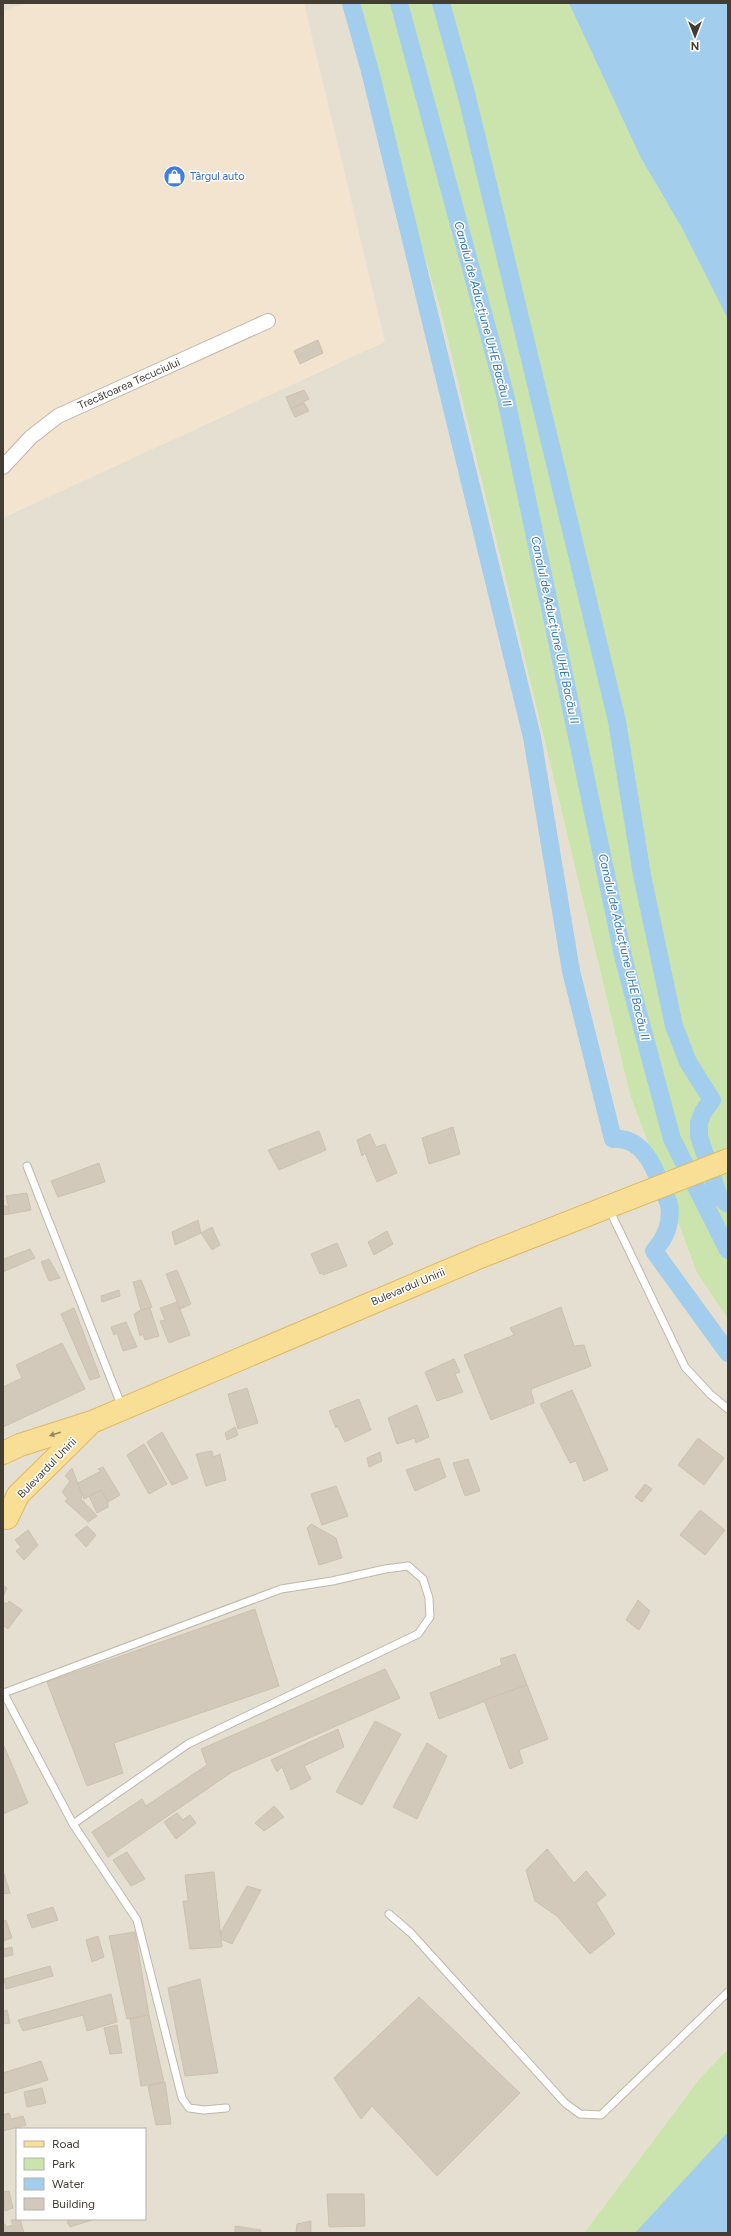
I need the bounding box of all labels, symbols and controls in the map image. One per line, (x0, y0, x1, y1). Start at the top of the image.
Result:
north arrow (675, 16, 715, 56)
text: N (691, 39, 699, 52)
shop icon: Târgul auto (161, 163, 187, 189)
place label: Târgul auto (190, 170, 245, 183)
water label: Canalul de Aducțiune UHE Bacău II (451, 220, 515, 409)
street label: Trecătoarea Tecuciului (76, 356, 182, 412)
water label: Canalul de Aducțiune UHE Bacău II (528, 535, 582, 726)
water label: Canalul de Aducțiune UHE Bacău II (596, 852, 653, 1043)
street label: Bulevardul Unirii (369, 1266, 447, 1308)
one-way arrow (49, 1431, 61, 1437)
street label: Bulevardul Unirii (15, 1435, 79, 1501)
legend (16, 2128, 146, 2220)
text: Road (52, 2137, 80, 2151)
text: Park (52, 2157, 75, 2171)
text: Water (52, 2177, 84, 2191)
text: Building (52, 2197, 95, 2211)

